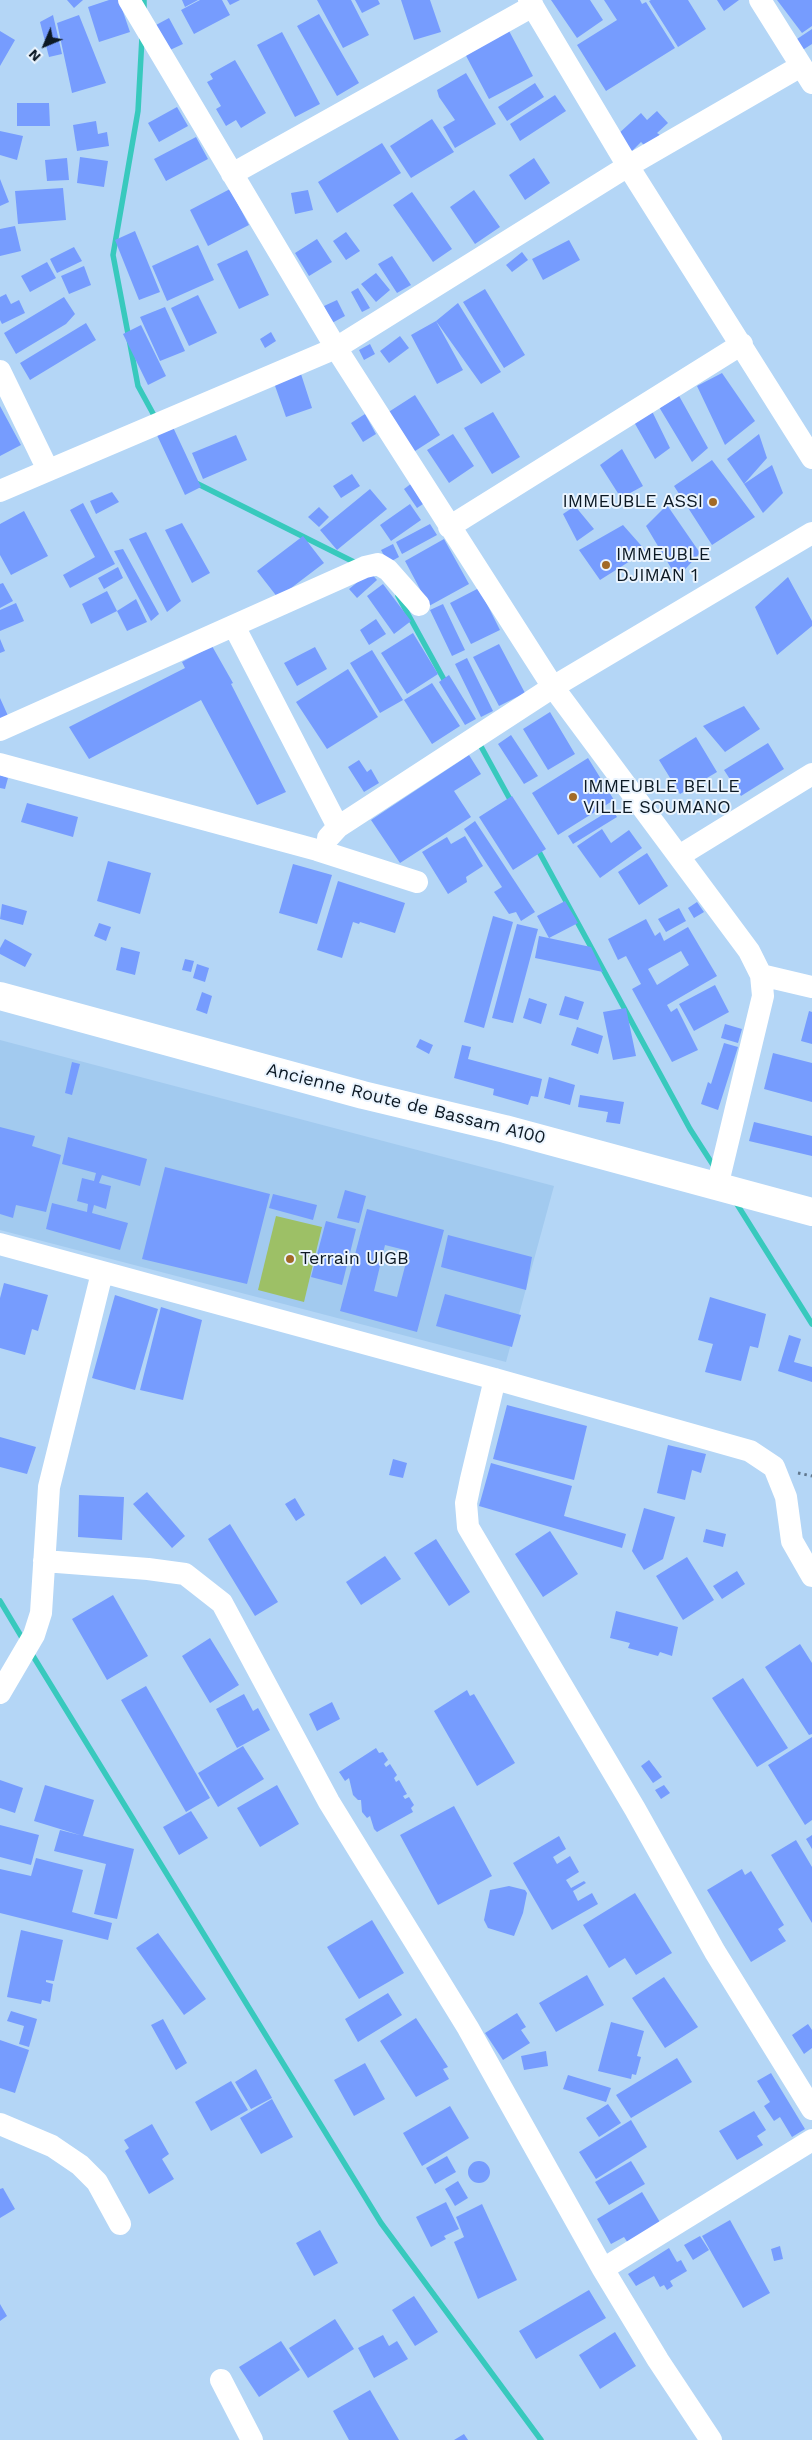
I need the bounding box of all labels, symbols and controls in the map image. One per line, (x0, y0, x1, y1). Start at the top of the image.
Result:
north arrow (20, 20, 70, 70)
text: N (25, 46, 44, 65)
place label: IMMEUBLE ASSI (562, 491, 703, 513)
marker: IMMEUBLE ASSI (707, 496, 719, 508)
place label: IMMEUBLE DJIMAN 1 (616, 544, 710, 586)
marker: IMMEUBLE DJIMAN 1 (600, 559, 612, 571)
place label: IMMEUBLE BELLE VILLE SOUMANO (583, 776, 740, 819)
marker: IMMEUBLE BELLE VILLE SOUMANO (567, 791, 579, 803)
street label: Ancienne Route de Bassam A100 (264, 1059, 548, 1149)
place label: Terrain UIGB (300, 1248, 409, 1270)
marker: Terrain UIGB (284, 1253, 296, 1265)

